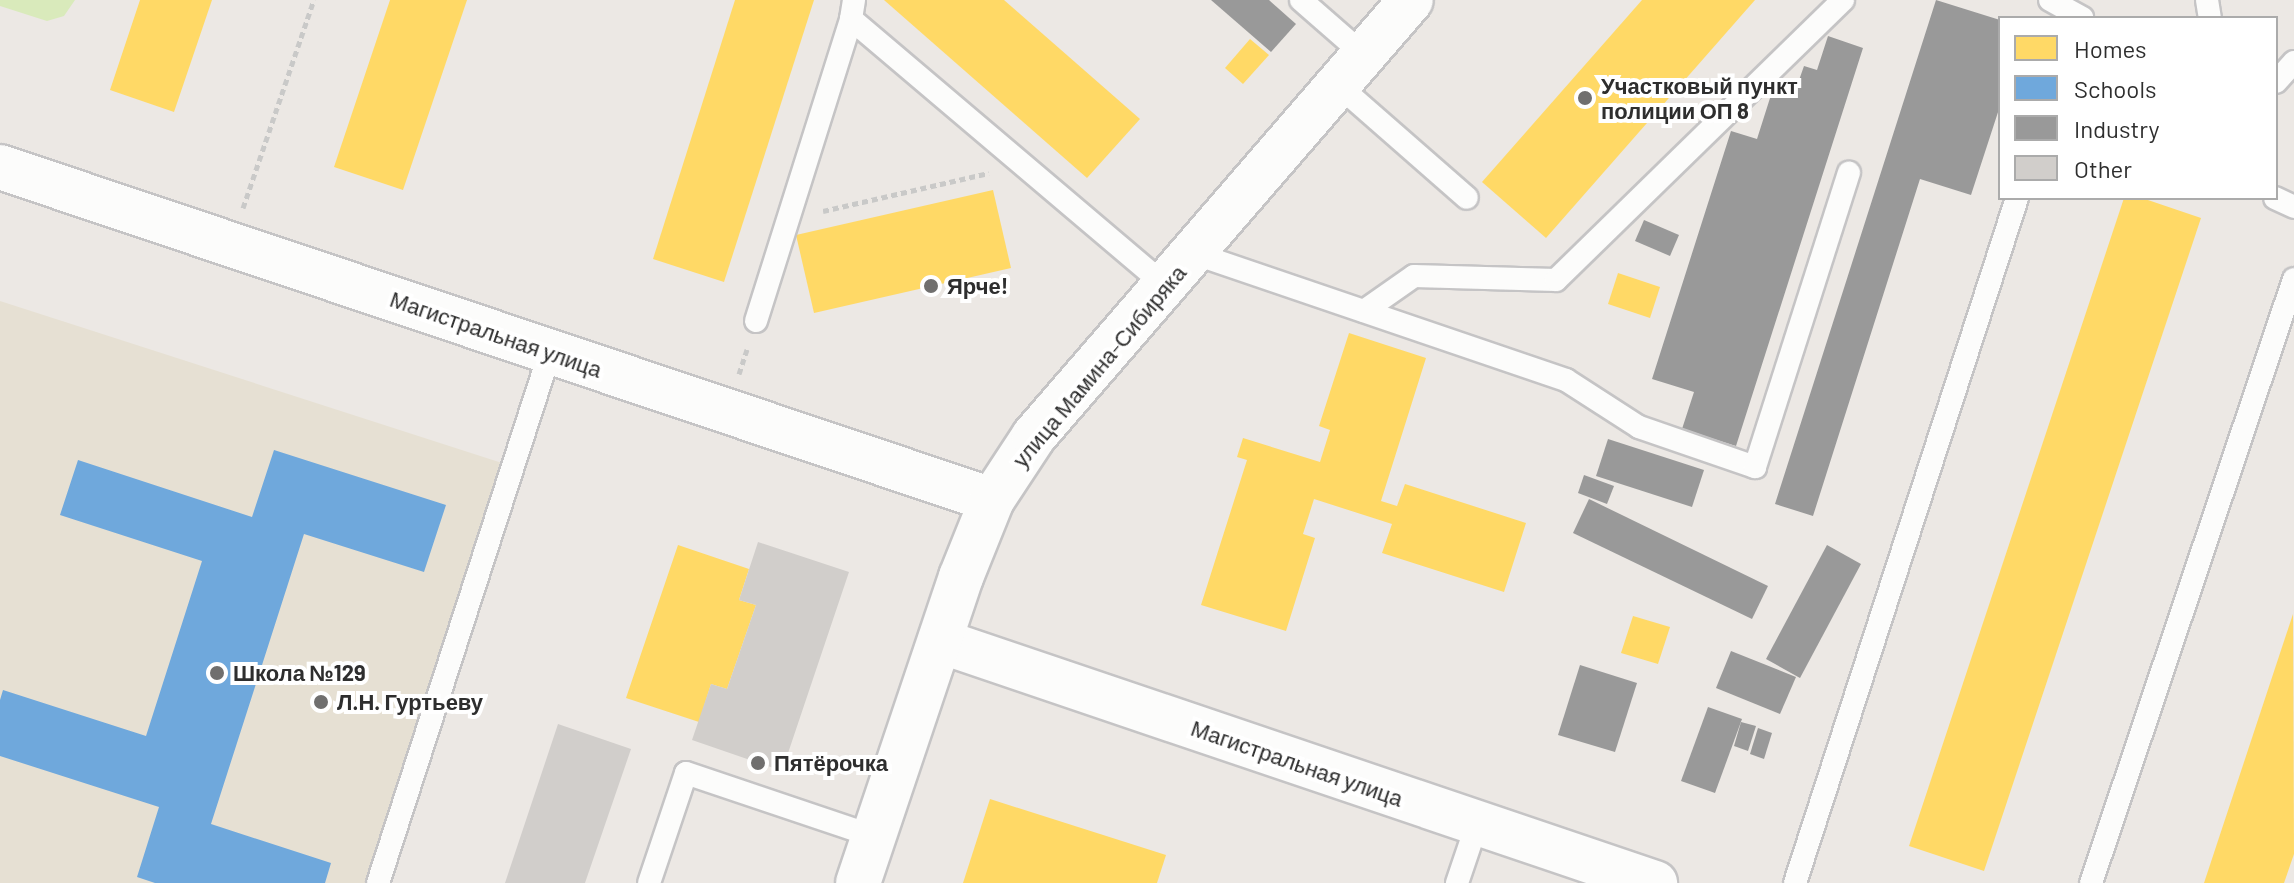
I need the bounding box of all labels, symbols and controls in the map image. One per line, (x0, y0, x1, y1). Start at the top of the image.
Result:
legend (1998, 16, 2278, 200)
text: Homes (2074, 34, 2147, 63)
place label: Участковый пункт полиции ОП 8 (1601, 72, 1798, 124)
text: Schools (2074, 74, 2157, 103)
marker: Участковый пункт полиции ОП 8 (1576, 89, 1594, 107)
text: Industry (2074, 114, 2160, 143)
text: Other (2074, 154, 2132, 183)
street label: улица Мамина-Сибиряка (1007, 260, 1191, 472)
place label: Ярче! (947, 273, 1008, 299)
marker: Ярче! (922, 277, 940, 295)
street label: Магистральная улица (387, 285, 605, 383)
place label: Школа №129 (233, 660, 366, 686)
marker: Школа №129 (208, 664, 226, 682)
place label: Л.Н. Гуртьеву (337, 689, 483, 715)
marker: Л.Н. Гуртьеву (312, 693, 330, 711)
street label: Магистральная улица (1188, 714, 1406, 812)
place label: Пятёрочка (774, 750, 888, 776)
marker: Пятёрочка (749, 754, 767, 772)

